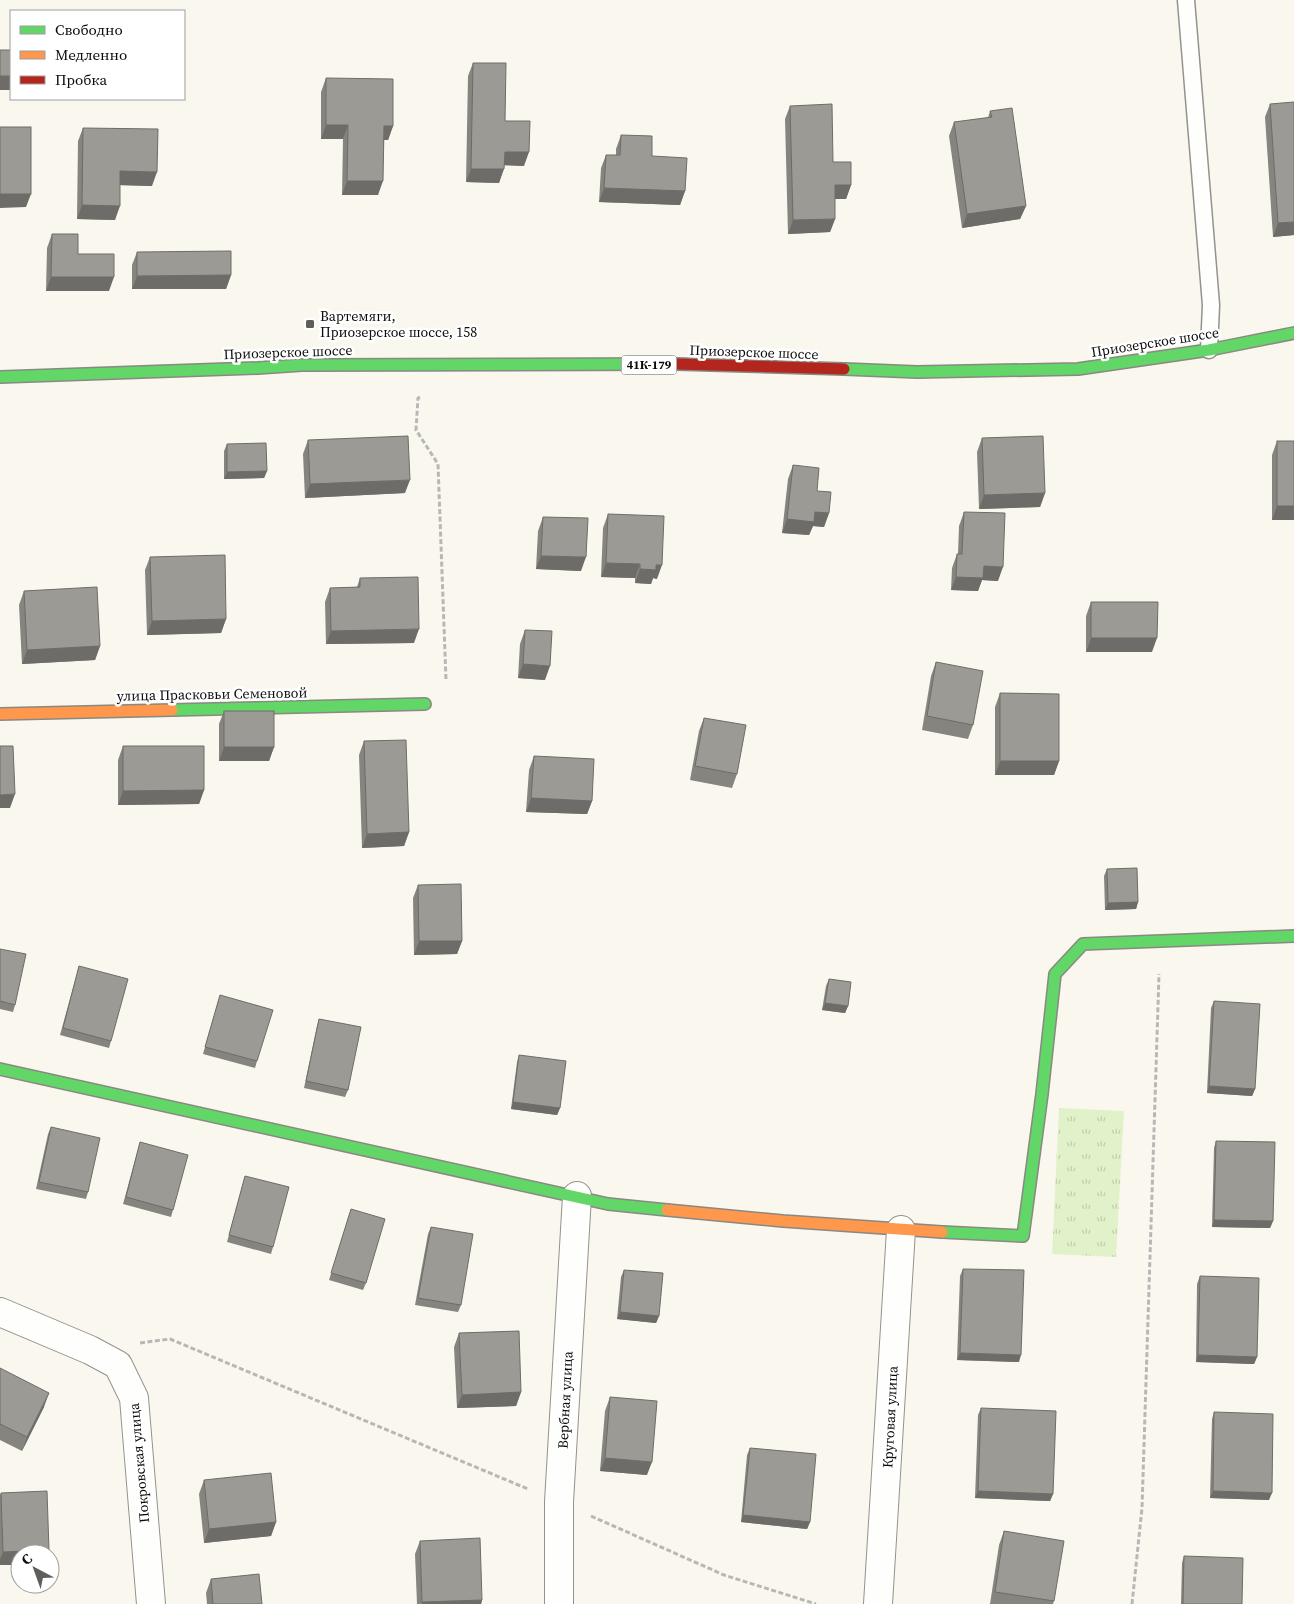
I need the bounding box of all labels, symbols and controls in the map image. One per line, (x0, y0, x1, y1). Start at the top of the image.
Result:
legend (10, 10, 185, 100)
text: Свободно (55, 19, 123, 40)
text: Медленно (55, 44, 127, 65)
text: Пробка (55, 69, 107, 90)
place label: Вартемяги, Приозерское шоссе, 158 (320, 306, 477, 342)
marker: Вартемяги, Приозерское шоссе, 158 (304, 318, 316, 330)
street label: Приозерское шоссе (1090, 322, 1220, 362)
street label: Приозерское шоссе (223, 340, 353, 364)
street label: Приозерское шоссе (689, 340, 819, 364)
road number: 41К-179 (622, 356, 676, 374)
street label: улица Прасковьи Семеновой (116, 682, 308, 706)
street label: Вербная улица (552, 1350, 578, 1449)
street label: Круговая улица (877, 1365, 903, 1469)
street label: Покровская улица (124, 1401, 154, 1524)
north arrow (10, 1544, 60, 1594)
text: С (17, 1549, 37, 1570)

